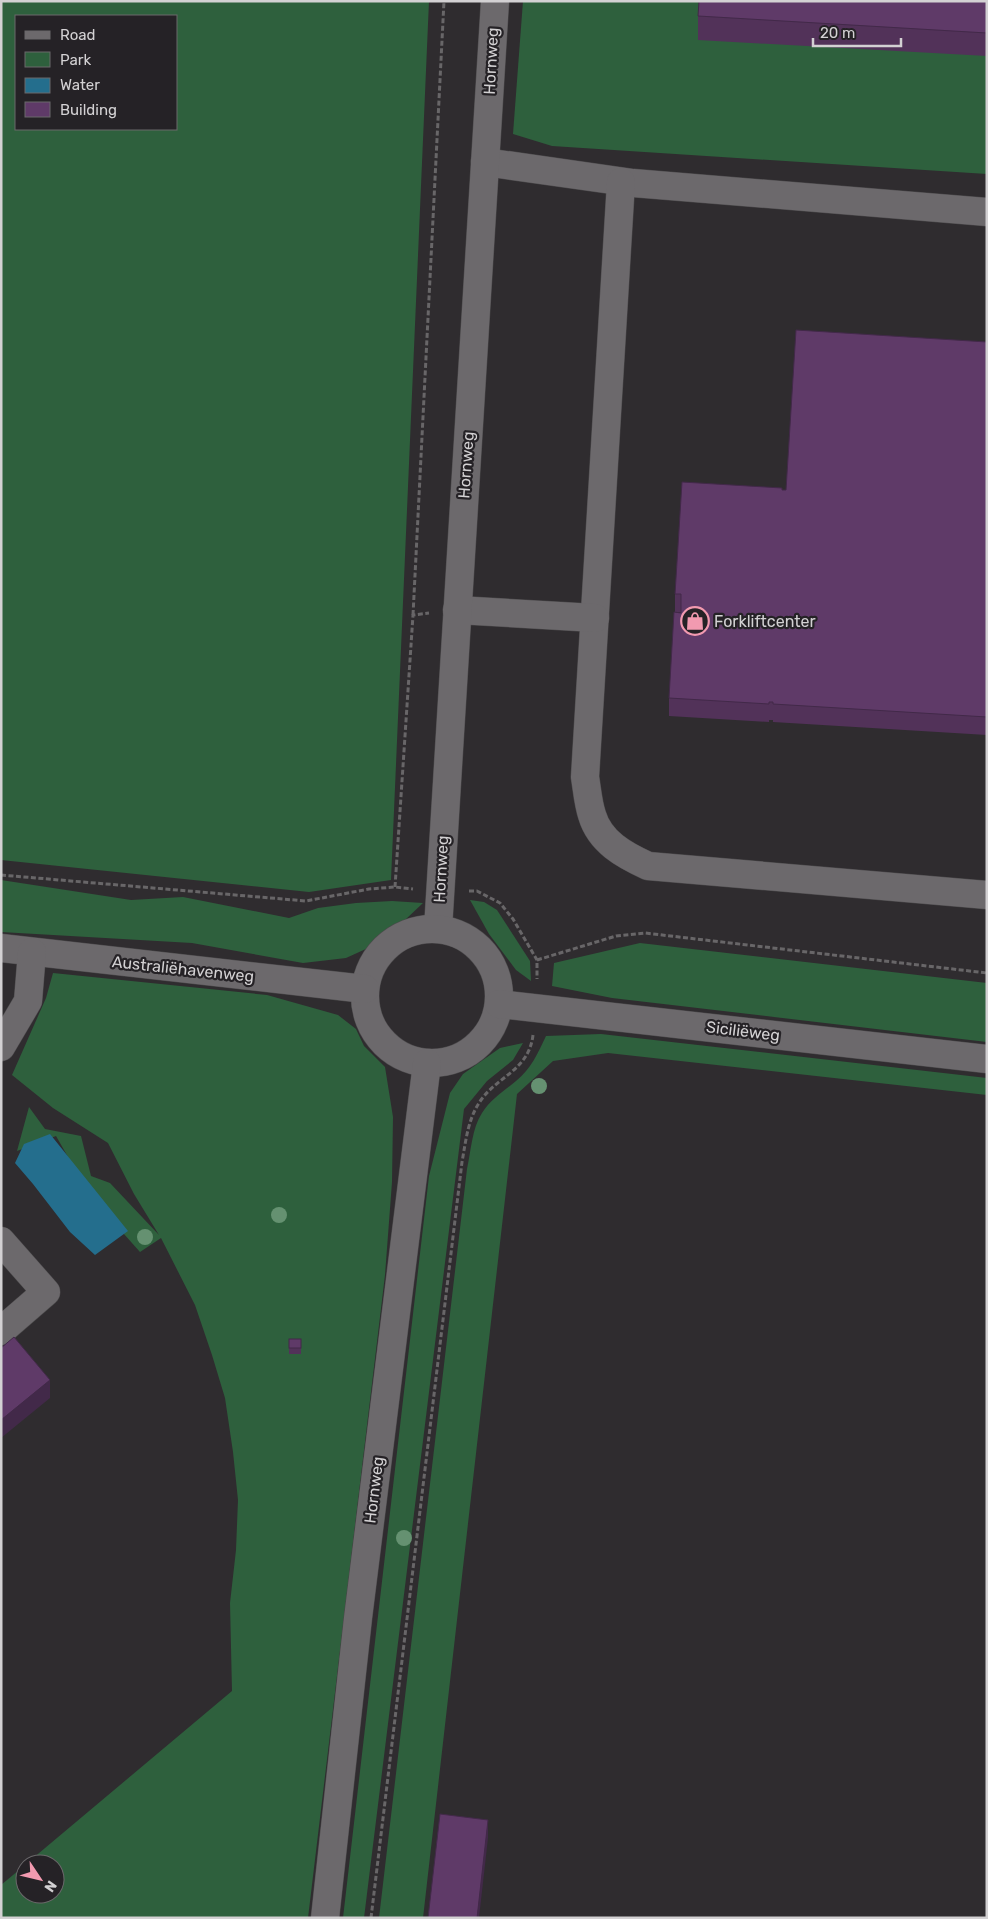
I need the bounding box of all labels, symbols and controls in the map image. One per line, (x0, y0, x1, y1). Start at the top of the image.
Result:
legend (15, 15, 178, 130)
scale bar (813, 15, 900, 47)
text: 20 m (820, 24, 855, 42)
text: Road (60, 26, 96, 44)
street label: Hornweg (480, 27, 502, 95)
text: Park (60, 51, 91, 69)
text: Water (60, 76, 100, 94)
text: Building (60, 101, 117, 119)
street label: Hornweg (454, 431, 478, 499)
shop icon: Forkliftcenter (680, 606, 710, 636)
place label: Forkliftcenter (714, 612, 816, 631)
street label: Hornweg (430, 835, 452, 903)
street label: Australiëhavenweg (111, 952, 255, 986)
street label: Siciliëweg (705, 1017, 781, 1045)
street label: Hornweg (360, 1455, 388, 1525)
north arrow (15, 1854, 65, 1904)
text: N (40, 1877, 60, 1895)

